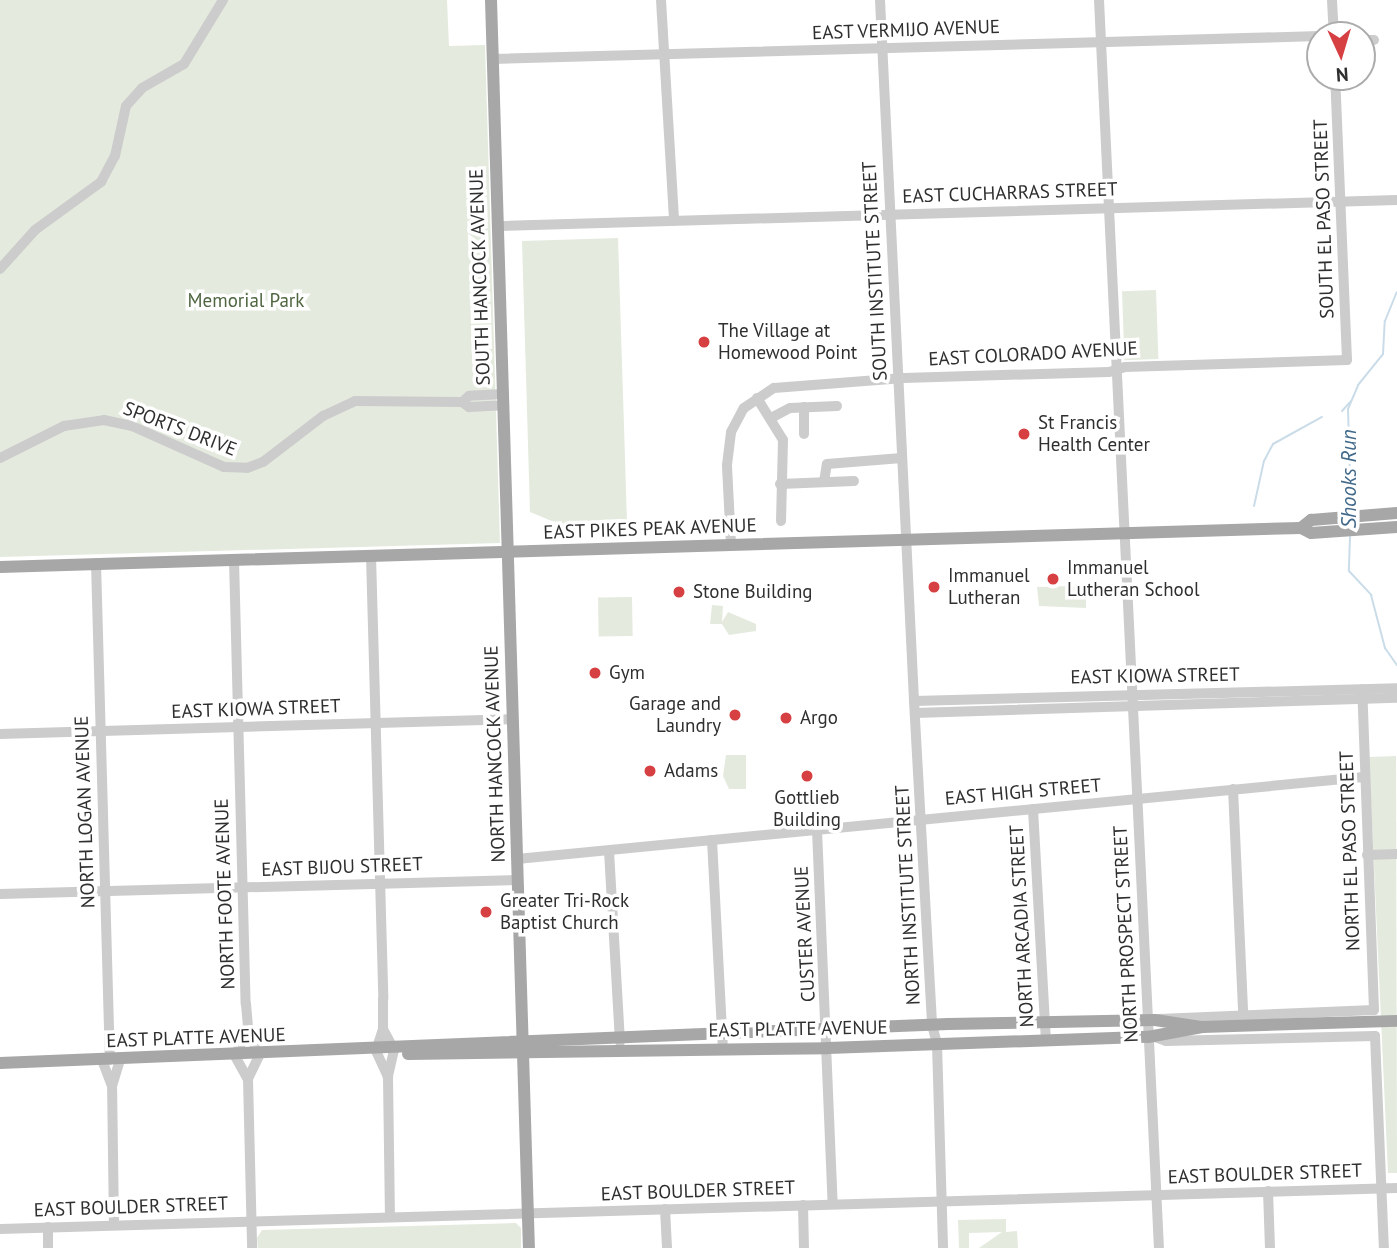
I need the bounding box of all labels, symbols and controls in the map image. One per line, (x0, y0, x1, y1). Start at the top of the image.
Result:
street label: EAST VERMIJO AVENUE (811, 15, 1001, 45)
north arrow (1306, 21, 1376, 91)
text: N (1335, 63, 1349, 87)
street label: SOUTH EL PASO STREET (1309, 118, 1339, 320)
street label: SOUTH INSTITUTE STREET (858, 161, 892, 381)
street label: SOUTH HANCOCK AVENUE (465, 168, 495, 386)
street label: EAST CUCHARRAS STREET (902, 178, 1118, 208)
park label: Memorial Park (188, 290, 304, 312)
place label: The Village at Homewood Point (718, 320, 857, 364)
marker: The Village at Homewood Point (696, 334, 712, 350)
street label: EAST COLORADO AVENUE (927, 337, 1139, 371)
street label: SPORTS DRIVE (120, 397, 240, 461)
place label: St Francis Health Center (1038, 412, 1150, 456)
marker: St Francis Health Center (1016, 426, 1032, 442)
water label: Shooks Run (1336, 429, 1362, 529)
street label: EAST PIKES PEAK AVENUE (542, 514, 758, 544)
place label: Immanuel Lutheran School (1067, 557, 1199, 601)
place label: Immanuel Lutheran (948, 565, 1030, 609)
marker: Immanuel Lutheran School (1045, 571, 1061, 587)
marker: Immanuel Lutheran (926, 579, 942, 595)
place label: Stone Building (693, 581, 813, 603)
marker: Stone Building (671, 584, 687, 600)
street label: NORTH HANCOCK AVENUE (480, 644, 510, 864)
place label: Gym (609, 662, 645, 684)
street label: EAST KIOWA STREET (1069, 663, 1241, 689)
marker: Gym (587, 665, 603, 681)
place label: Garage and Laundry (629, 693, 721, 737)
street label: EAST KIOWA STREET (170, 695, 342, 723)
marker: Garage and Laundry (727, 707, 743, 723)
place label: Argo (800, 707, 838, 729)
marker: Argo (778, 710, 794, 726)
street label: NORTH LOGAN AVENUE (70, 715, 100, 909)
street label: NORTH EL PASO STREET (1335, 750, 1365, 952)
place label: Adams (664, 760, 718, 782)
marker: Adams (642, 763, 658, 779)
marker: Gottlieb Building (799, 768, 815, 784)
street label: EAST HIGH STREET (943, 774, 1103, 810)
street label: NORTH INSTITUTE STREET (891, 784, 925, 1006)
place label: Gottlieb Building (773, 787, 841, 831)
street label: NORTH FOOTE AVENUE (210, 798, 240, 990)
street label: NORTH ARCADIA STREET (1005, 823, 1039, 1029)
street label: NORTH PROSPECT STREET (1109, 825, 1143, 1043)
street label: EAST BIJOU STREET (260, 853, 424, 881)
street label: CUSTER AVENUE (790, 865, 820, 1003)
place label: Greater Tri-Rock Baptist Church (500, 890, 630, 934)
marker: Greater Tri-Rock Baptist Church (478, 904, 494, 920)
street label: EAST PLATTE AVENUE (707, 1016, 889, 1042)
street label: EAST PLATTE AVENUE (105, 1023, 287, 1053)
street label: EAST BOULDER STREET (1167, 1159, 1363, 1189)
street label: EAST BOULDER STREET (600, 1176, 796, 1206)
street label: EAST BOULDER STREET (33, 1192, 229, 1222)

